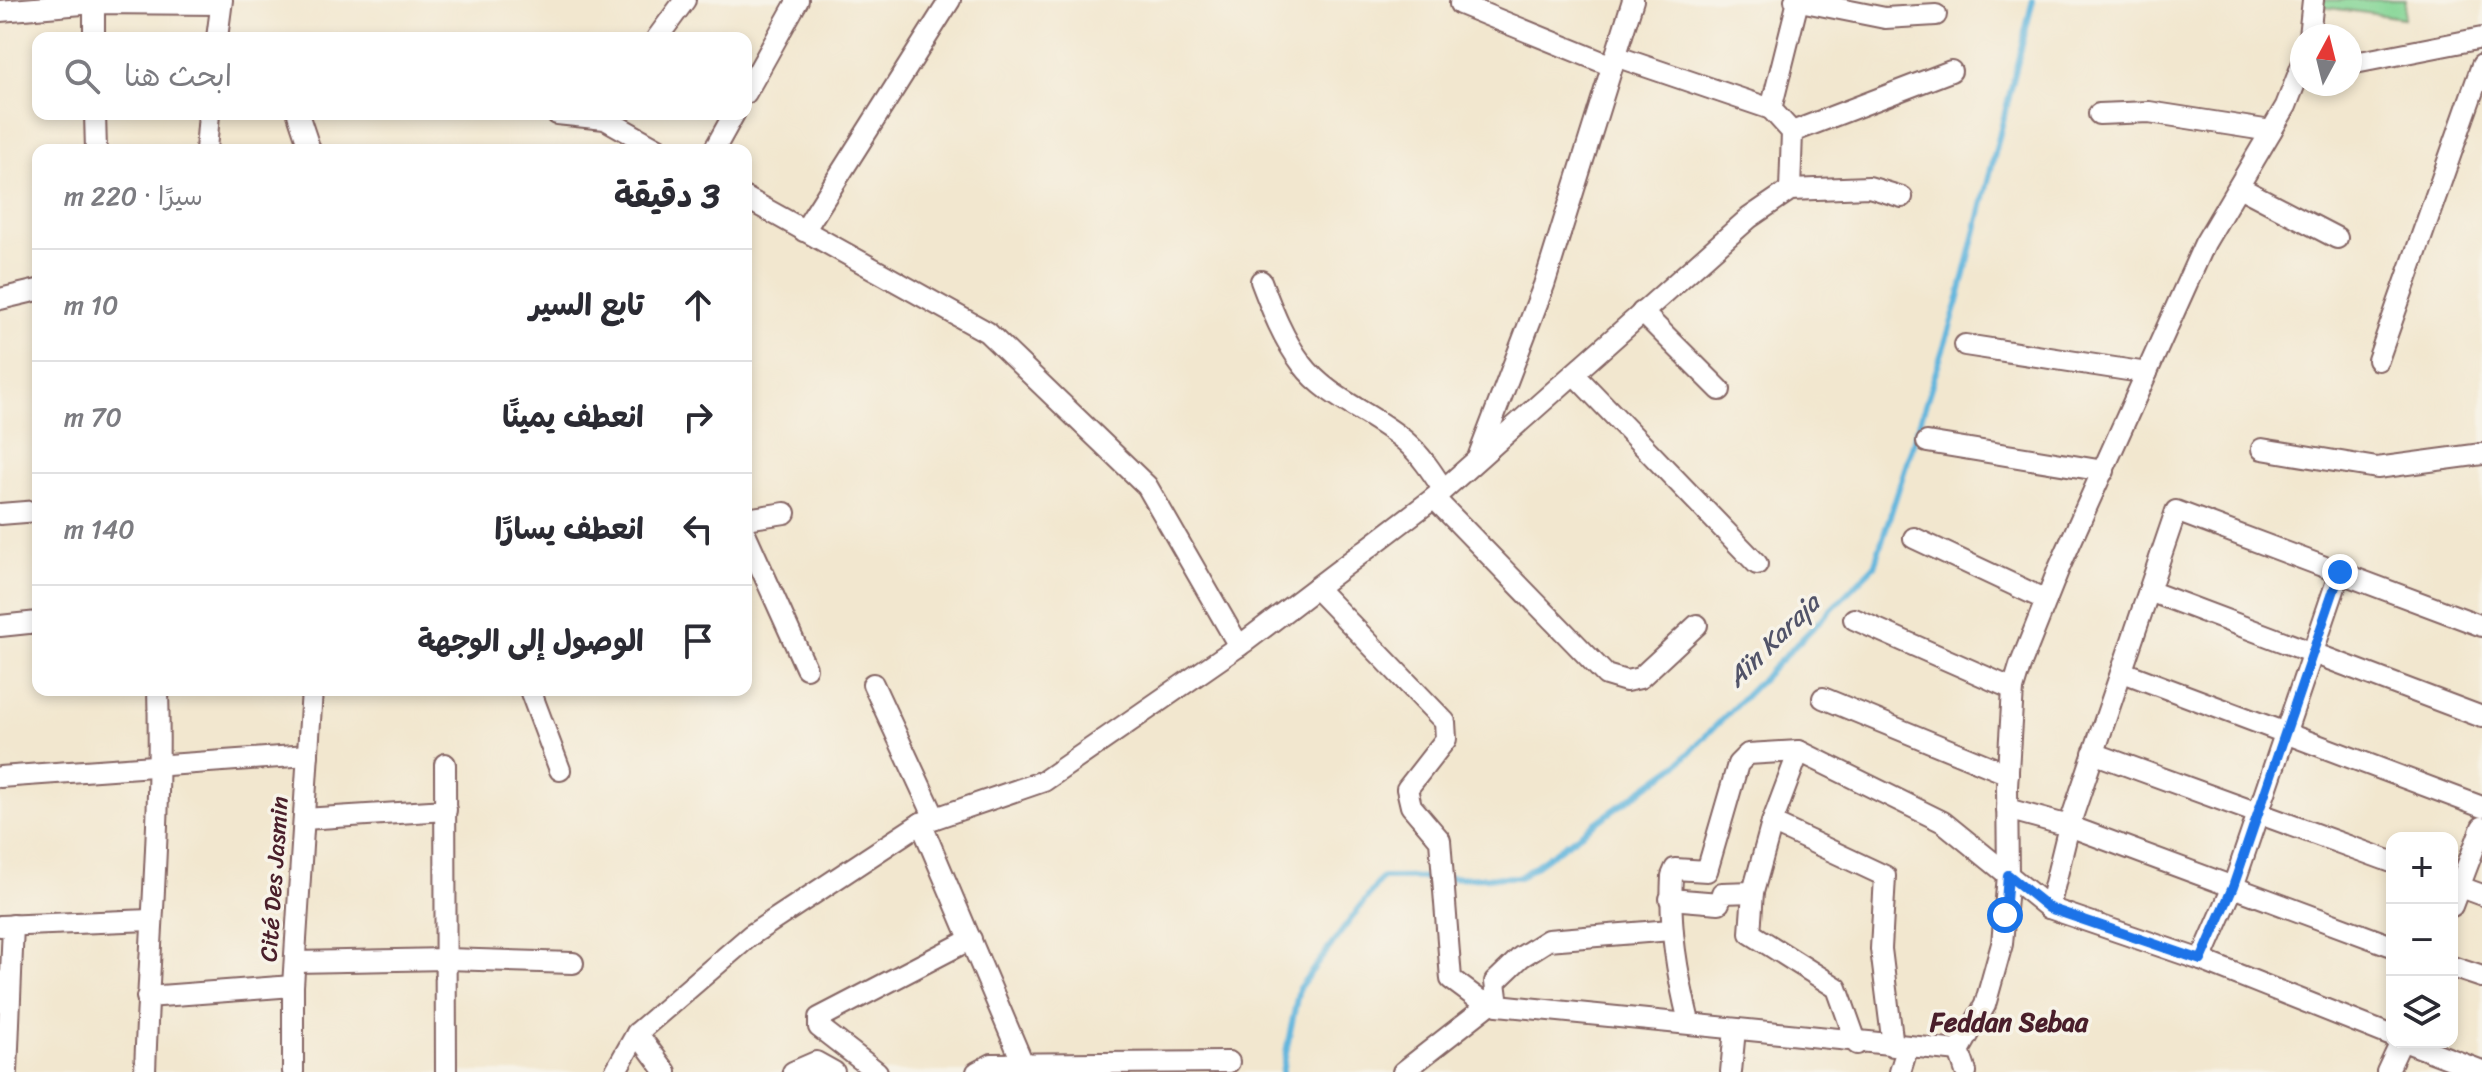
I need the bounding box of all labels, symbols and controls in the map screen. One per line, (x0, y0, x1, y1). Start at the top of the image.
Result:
north arrow (2290, 24, 2362, 96)
search box (32, 32, 752, 120)
text: ابحث هنا (124, 49, 232, 103)
icon: search (60, 54, 104, 98)
text: 3 دقيقة (614, 166, 720, 226)
text: سيرًا · 220 m (64, 173, 203, 219)
text: تابع السير (529, 278, 644, 332)
text: 10 m (64, 282, 118, 328)
icon: ahead (676, 283, 720, 327)
text: انعطف يمينًا (502, 390, 644, 444)
text: 70 m (64, 394, 122, 440)
icon: right (676, 395, 720, 439)
text: انعطف يسارًا (494, 502, 644, 556)
text: 140 m (64, 506, 135, 552)
icon: left (676, 507, 720, 551)
route end (2322, 554, 2358, 590)
water label: Aïn Karaja (1714, 580, 1833, 699)
text: الوصول إلى الوجهة (417, 614, 644, 668)
icon: arrive (676, 619, 720, 663)
street label: Cité Des Jasmin (247, 795, 301, 963)
map controls (2386, 832, 2458, 1048)
button: + (2386, 832, 2458, 904)
route start (1987, 897, 2023, 933)
button: − (2386, 904, 2458, 976)
button: layers (2386, 976, 2458, 1048)
district label: Feddan Sebaa (1929, 999, 2089, 1045)

